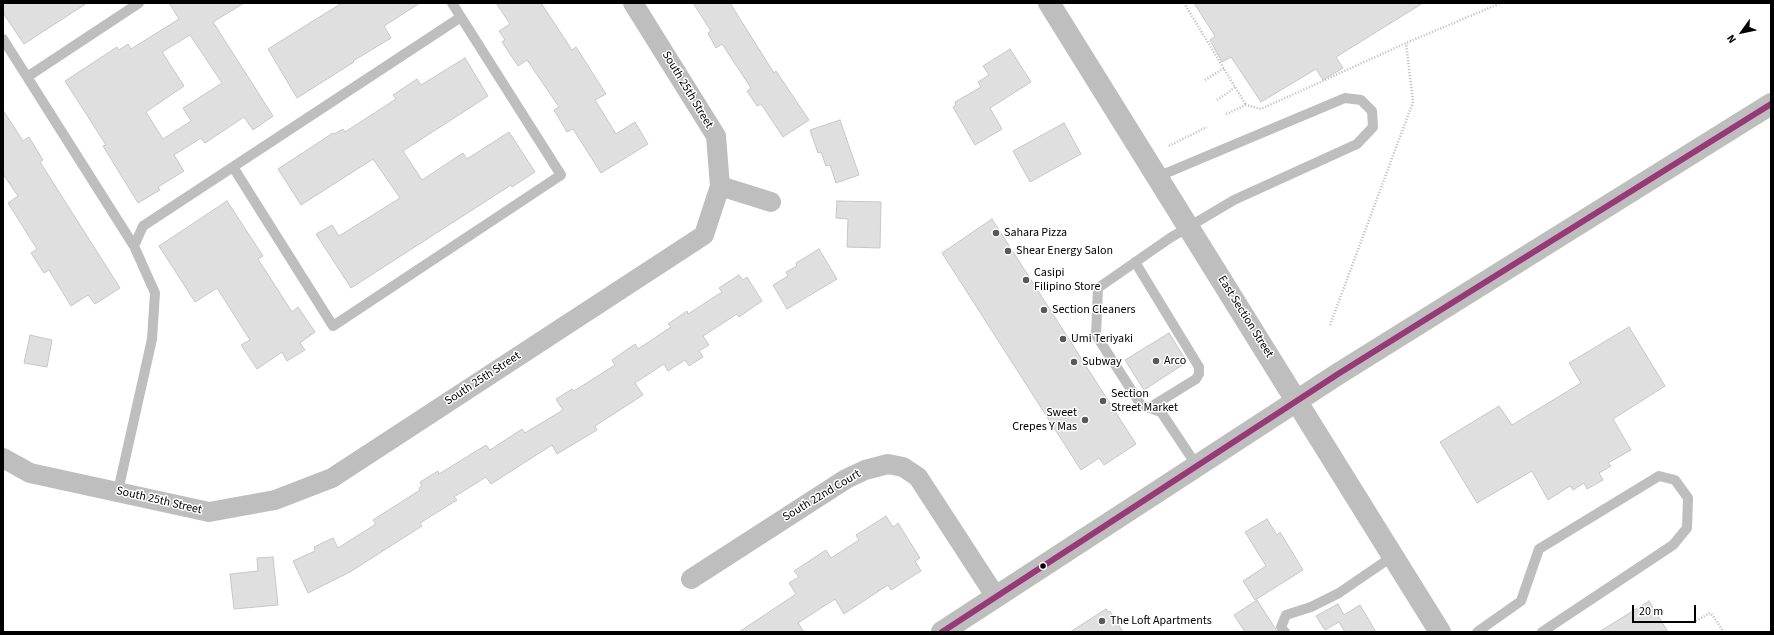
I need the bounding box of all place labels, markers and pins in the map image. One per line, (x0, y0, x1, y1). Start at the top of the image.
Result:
place label: Sahara Pizza (1004, 226, 1067, 240)
marker: Sahara Pizza (991, 228, 1001, 238)
place label: Shear Energy Salon (1016, 244, 1113, 258)
marker: Shear Energy Salon (1003, 246, 1013, 256)
place label: Casipi Filipino Store (1034, 266, 1100, 294)
marker: Casipi Filipino Store (1021, 275, 1031, 285)
place label: Section Cleaners (1052, 303, 1136, 317)
marker: Section Cleaners (1039, 305, 1049, 315)
place label: Umi Teriyaki (1071, 332, 1133, 346)
marker: Umi Teriyaki (1058, 334, 1068, 344)
place label: Arco (1164, 354, 1186, 368)
place label: Subway (1082, 355, 1122, 369)
marker: Arco (1151, 356, 1161, 366)
marker: Subway (1069, 357, 1079, 367)
place label: Section Street Market (1111, 387, 1178, 415)
marker: Section Street Market (1098, 396, 1108, 406)
place label: Sweet Crepes Y Mas (1012, 406, 1077, 434)
marker: Sweet Crepes Y Mas (1080, 415, 1090, 425)
unlabelled marker (1038, 561, 1048, 571)
place label: The Loft Apartments (1110, 614, 1212, 628)
marker: The Loft Apartments (1097, 616, 1107, 626)

